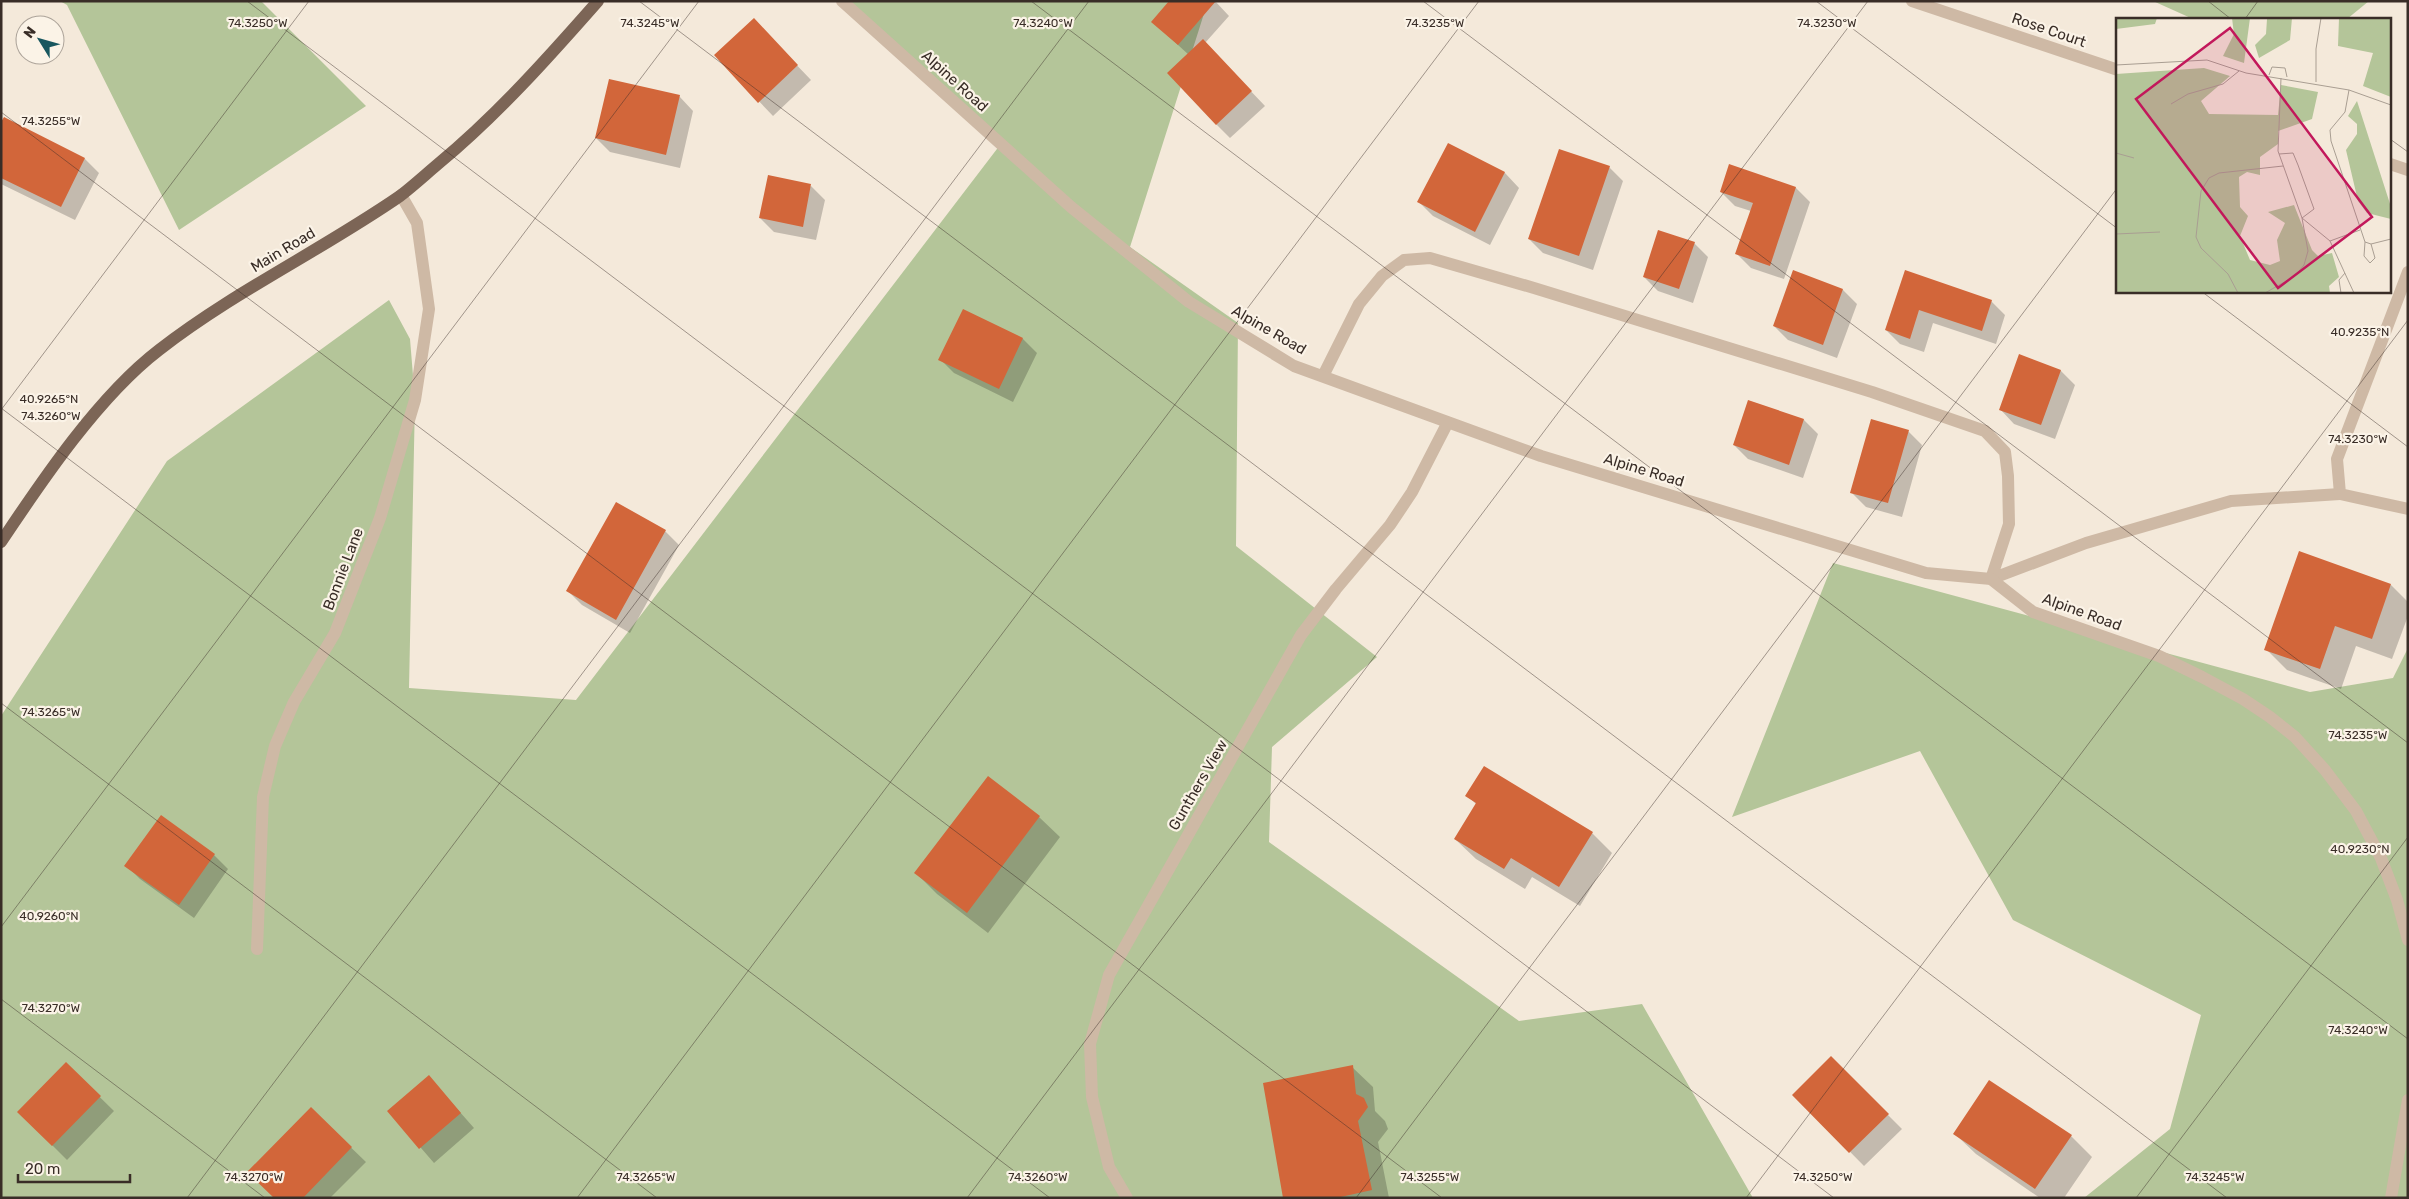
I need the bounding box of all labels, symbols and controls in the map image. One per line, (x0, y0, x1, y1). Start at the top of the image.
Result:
street label: Rose Court (2010, 9, 2089, 51)
north arrow (15, 15, 65, 65)
text: 74.3250°W (228, 16, 288, 30)
text: 74.3245°W (620, 16, 680, 30)
text: 74.3240°W (1013, 16, 1073, 30)
text: 74.3235°W (1406, 16, 1465, 30)
text: 74.3230°W (1797, 16, 1857, 30)
inset map (2116, 18, 2392, 292)
text: N (20, 23, 40, 42)
street label: Alpine Road (918, 47, 992, 115)
text: 74.3255°W (22, 114, 81, 128)
street label: Main Road (247, 224, 319, 276)
street label: Alpine Road (1229, 301, 1309, 359)
text: 40.9235°N (2331, 325, 2389, 339)
text: 40.9265°N (20, 392, 78, 406)
text: 74.3260°W (21, 409, 81, 423)
text: 74.3230°W (2328, 432, 2388, 446)
street label: Alpine Road (1602, 449, 1686, 491)
street label: Bonnie Lane (319, 525, 367, 613)
street label: Alpine Road (2040, 589, 2124, 635)
text: 74.3265°W (22, 705, 81, 719)
text: 74.3235°W (2329, 728, 2388, 742)
street label: Gunthers View (1165, 736, 1231, 834)
text: 40.9230°N (2330, 842, 2390, 856)
text: 40.9260°N (19, 909, 79, 923)
text: 74.3270°W (22, 1001, 81, 1015)
text: 74.3240°W (2328, 1023, 2388, 1037)
scale bar (18, 1152, 130, 1184)
text: 20 m (25, 1160, 60, 1178)
text: 74.3270°W (225, 1170, 284, 1184)
text: 74.3265°W (617, 1170, 676, 1184)
text: 74.3260°W (1008, 1170, 1068, 1184)
text: 74.3255°W (1401, 1170, 1460, 1184)
text: 74.3250°W (1793, 1170, 1853, 1184)
text: 74.3245°W (2185, 1170, 2245, 1184)

